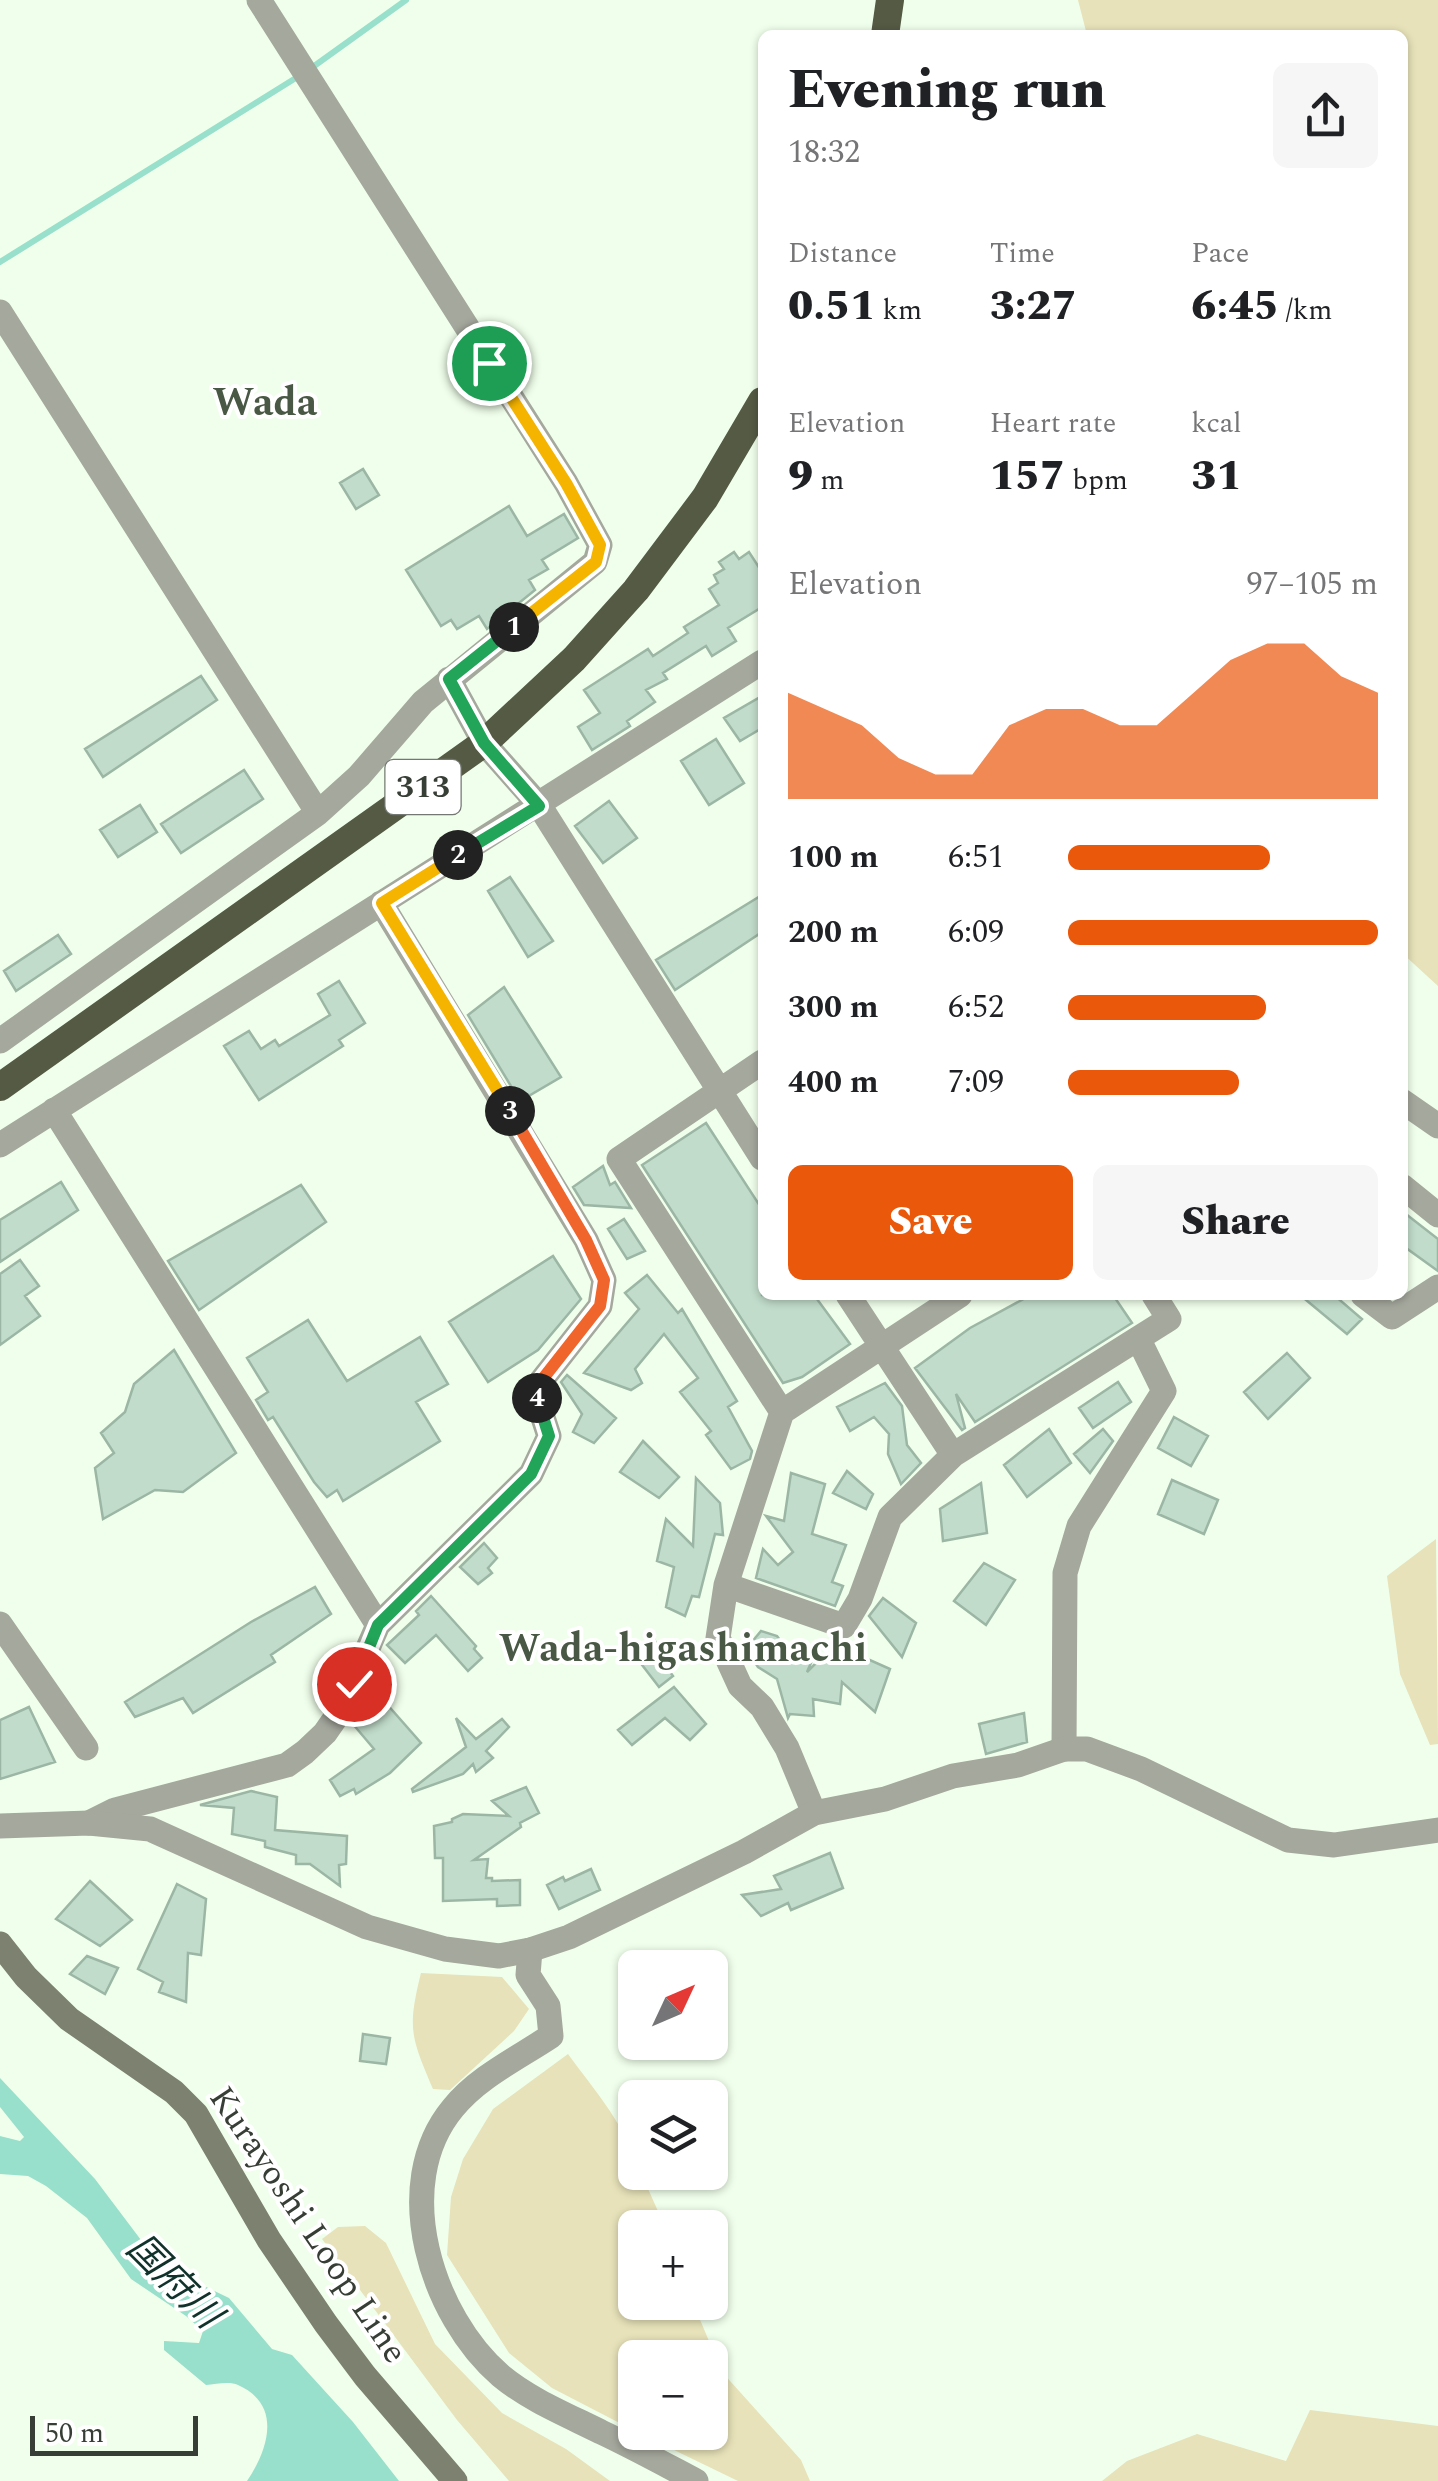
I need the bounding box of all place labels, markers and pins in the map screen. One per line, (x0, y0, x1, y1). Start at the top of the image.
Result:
pin (447, 321, 532, 406)
pin: 1 (489, 602, 539, 652)
pin: 2 (433, 830, 483, 880)
pin: 3 (485, 1086, 535, 1136)
pin: 4 (512, 1373, 562, 1423)
pin (312, 1642, 397, 1727)

